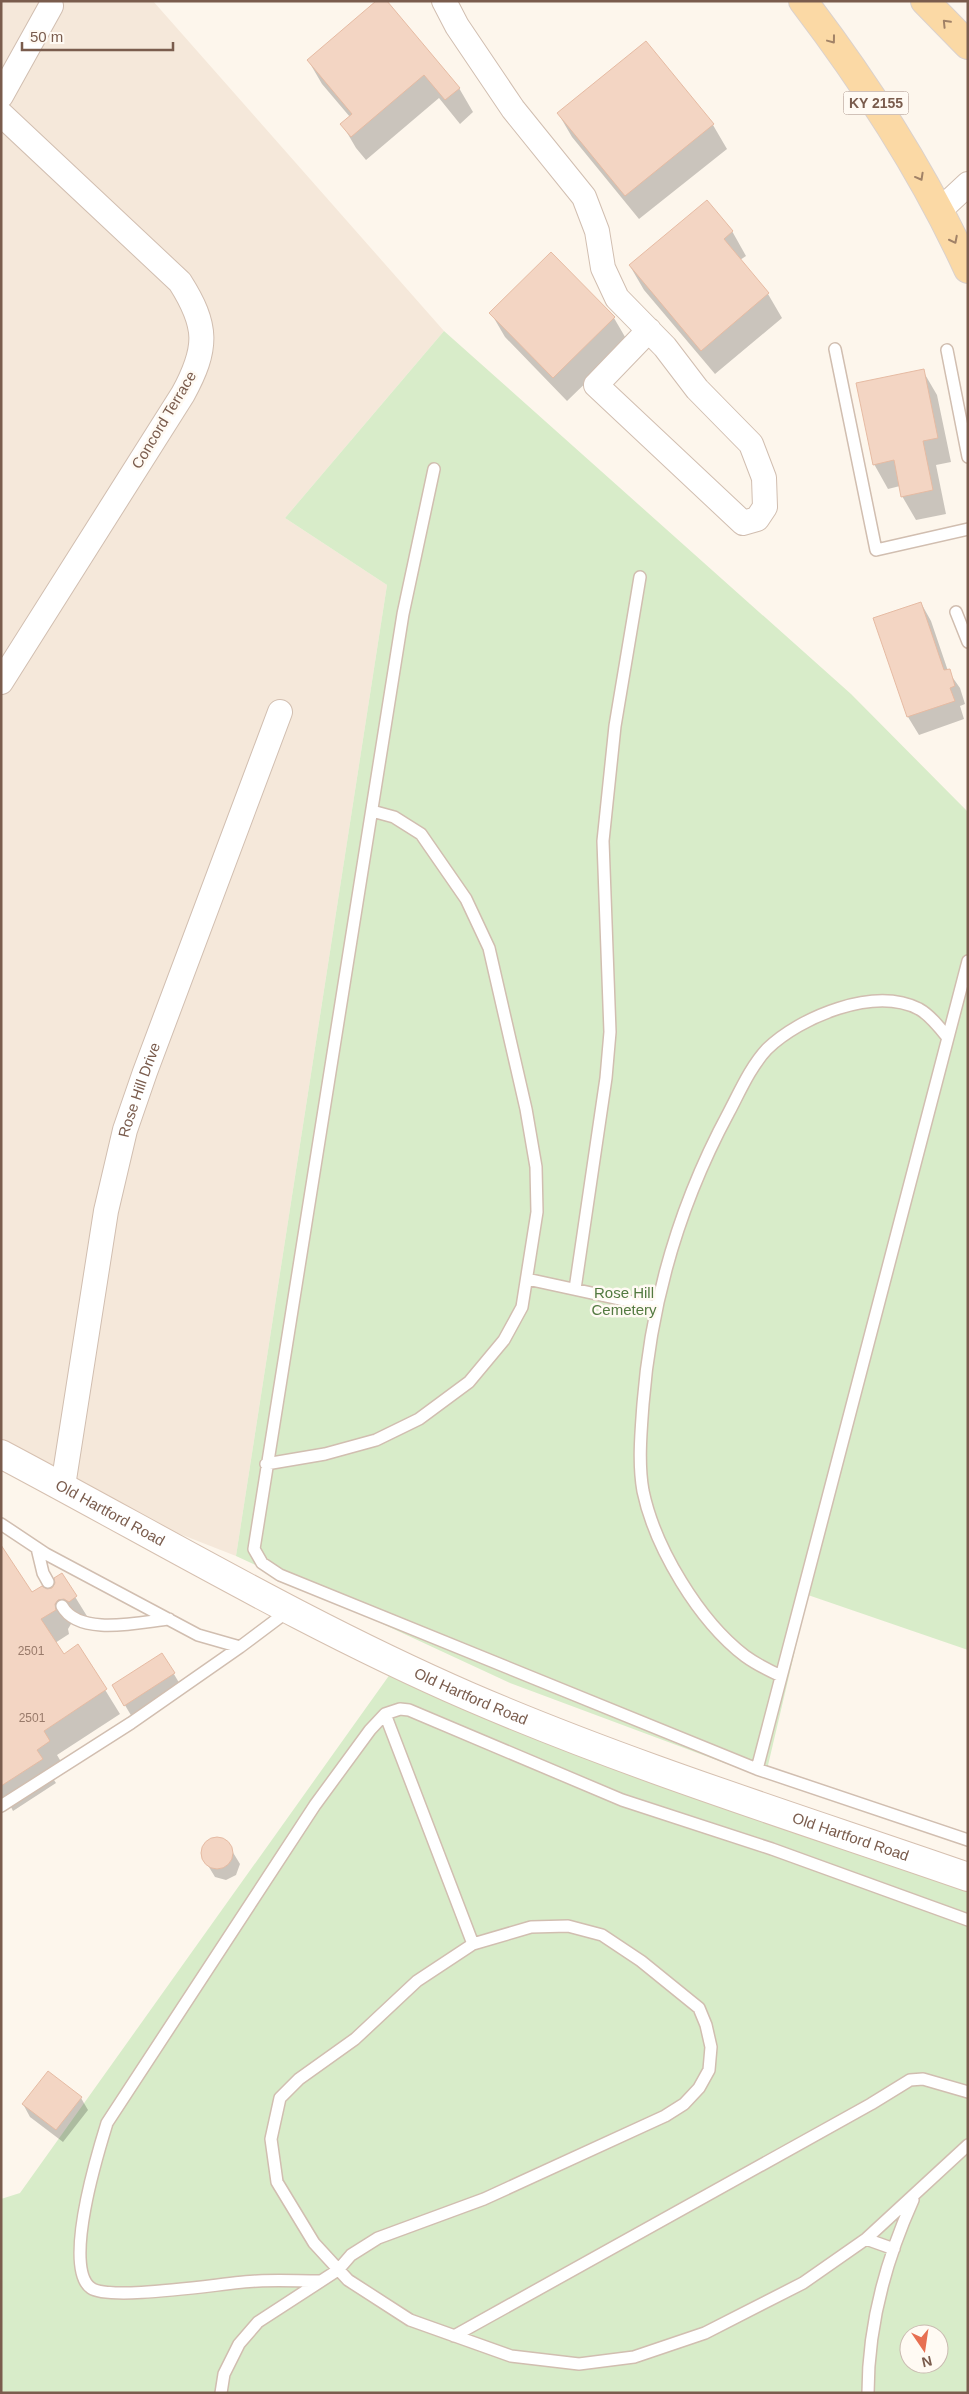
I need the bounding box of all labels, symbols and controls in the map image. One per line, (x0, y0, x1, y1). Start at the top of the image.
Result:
scale bar (22, 20, 174, 52)
one-way arrow (943, 20, 952, 29)
text: 50 m (30, 28, 63, 45)
one-way arrow (827, 34, 835, 43)
road number: KY 2155 (844, 92, 908, 115)
one-way arrow (914, 171, 924, 180)
one-way arrow (948, 235, 958, 244)
street label: Concord Terrace (128, 368, 199, 472)
street label: Rose Hill Drive (115, 1040, 163, 1139)
park label: Rose Hill Cemetery (591, 1284, 657, 1318)
street label: Old Hartford Road (53, 1476, 168, 1549)
house number: 2501 (18, 1644, 45, 1658)
street label: Old Hartford Road (412, 1664, 530, 1728)
house number: 2501 (19, 1711, 46, 1725)
street label: Old Hartford Road (790, 1809, 911, 1864)
north arrow (899, 2324, 949, 2374)
text: N (920, 2353, 934, 2371)

